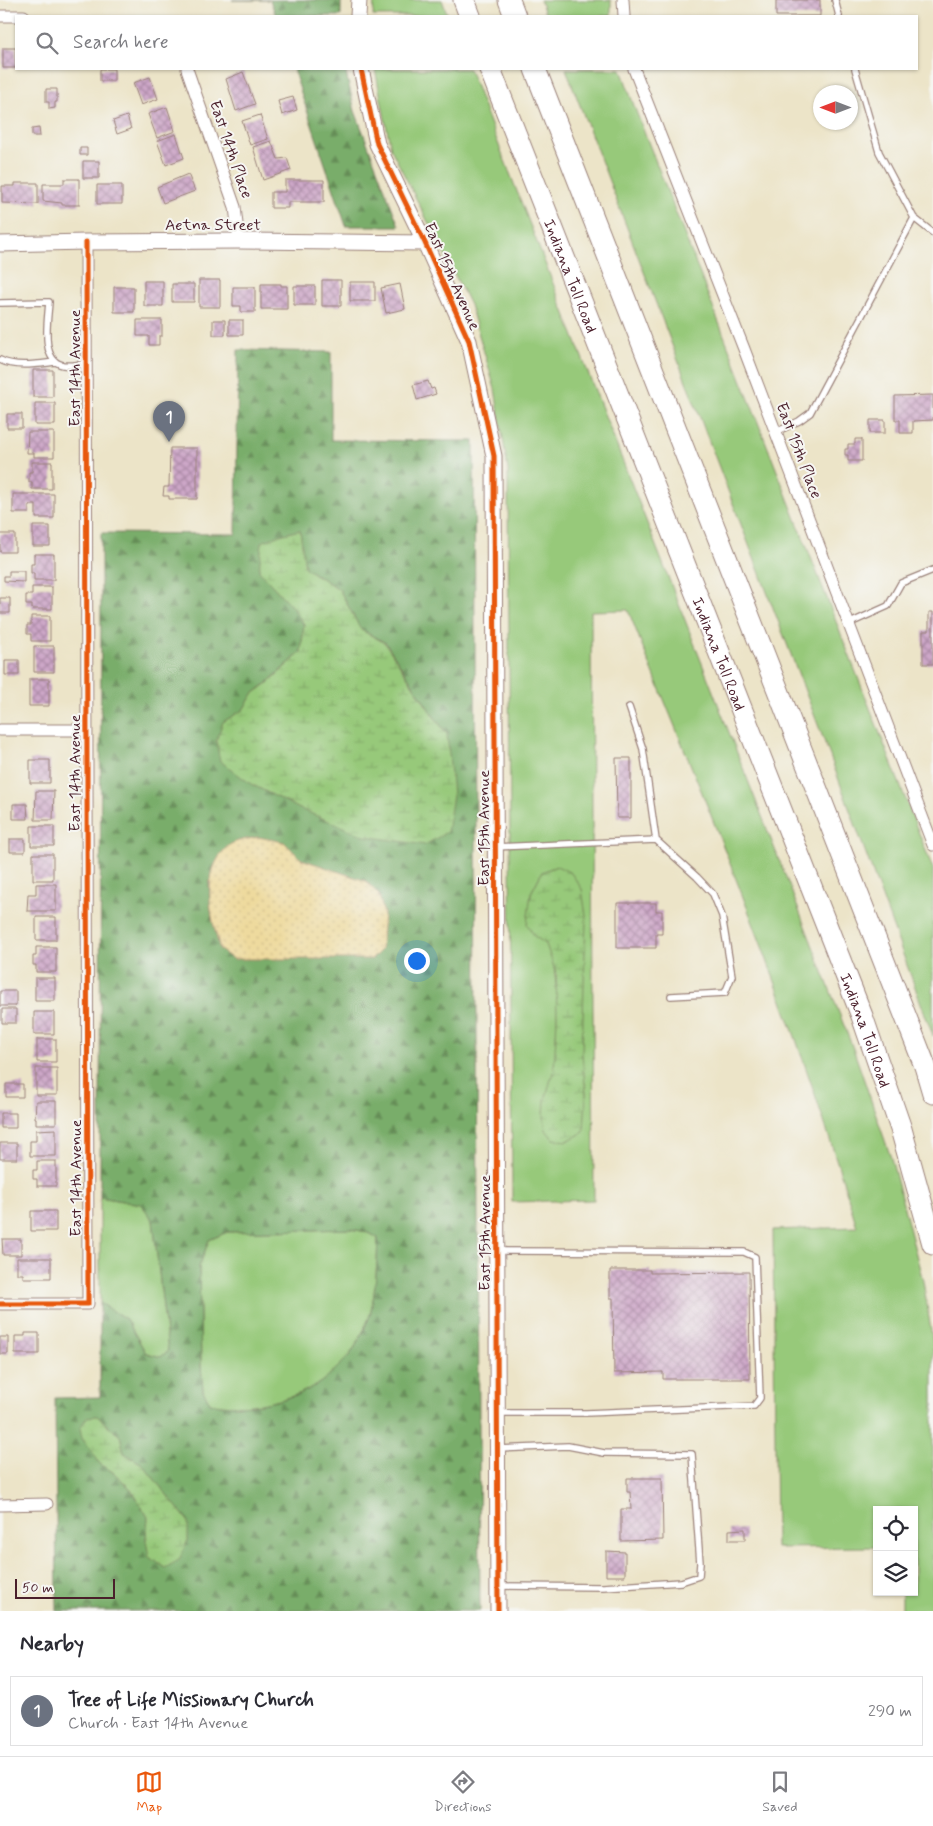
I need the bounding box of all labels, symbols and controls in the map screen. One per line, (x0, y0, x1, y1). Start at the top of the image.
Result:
search box (15, 15, 918, 70)
icon: search (33, 29, 61, 57)
text: Search here (73, 30, 169, 55)
north arrow (813, 85, 858, 130)
street label: East 14th Place (204, 98, 257, 201)
street label: Aetna Street (165, 215, 262, 236)
street label: Indiana Toll Road (538, 216, 602, 336)
street label: East 15th Avenue (418, 219, 485, 334)
street label: East 14th Avenue (65, 309, 86, 427)
street label: East 15th Place (771, 400, 827, 502)
pin: 1 (153, 401, 185, 442)
street label: Indiana Toll Road (686, 594, 750, 714)
street label: East 14th Avenue (65, 714, 86, 832)
street label: East 15th Avenue (474, 770, 495, 886)
your location (404, 948, 430, 974)
street label: Indiana Toll Road (834, 970, 895, 1091)
street label: East 14th Avenue (66, 1119, 87, 1237)
street label: East 15th Avenue (475, 1175, 496, 1291)
map controls (873, 1506, 918, 1596)
button: locate (873, 1506, 918, 1551)
button: layers (873, 1551, 918, 1596)
scale bar (15, 1576, 115, 1599)
text: 50 m (22, 1579, 53, 1597)
text: Nearby (20, 1630, 84, 1658)
text: Tree of Life Missionary Church (68, 1688, 314, 1713)
text: 1 (33, 1701, 41, 1722)
text: 290 m (868, 1701, 912, 1722)
text: Church · East 14th Avenue (68, 1713, 248, 1734)
tab: Map (135, 1768, 163, 1816)
tab: Directions (434, 1768, 492, 1816)
tab: Saved (762, 1768, 798, 1816)

